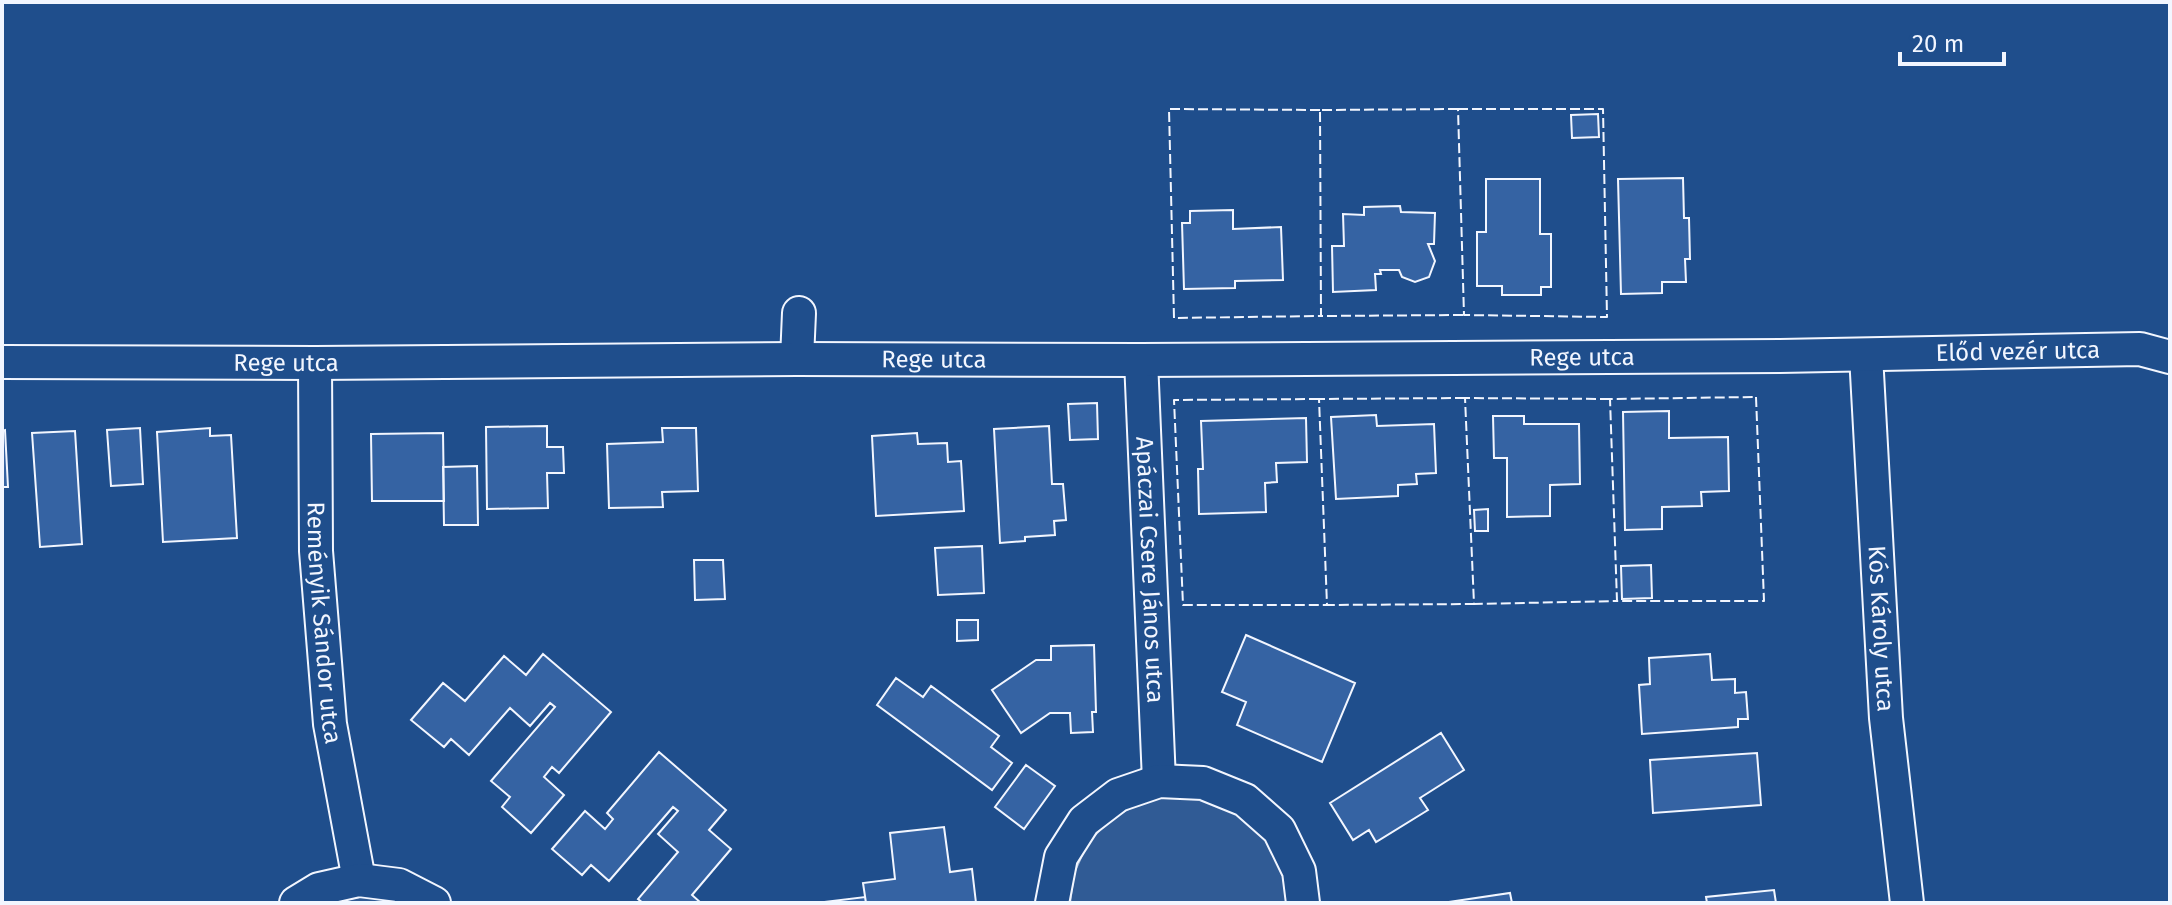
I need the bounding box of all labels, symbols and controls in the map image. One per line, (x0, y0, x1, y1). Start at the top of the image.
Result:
scale bar (1900, 16, 2004, 66)
text: 20 m (1912, 30, 1964, 58)
street label: Előd vezér utca (1935, 336, 2101, 367)
street label: Rege utca (1529, 343, 1635, 372)
street label: Rege utca (881, 345, 987, 374)
street label: Rege utca (233, 349, 339, 377)
street label: Apáczai Csere János utca (1130, 436, 1170, 704)
street label: Reményik Sándor utca (302, 501, 347, 746)
street label: Kós Károly utca (1863, 545, 1900, 713)

